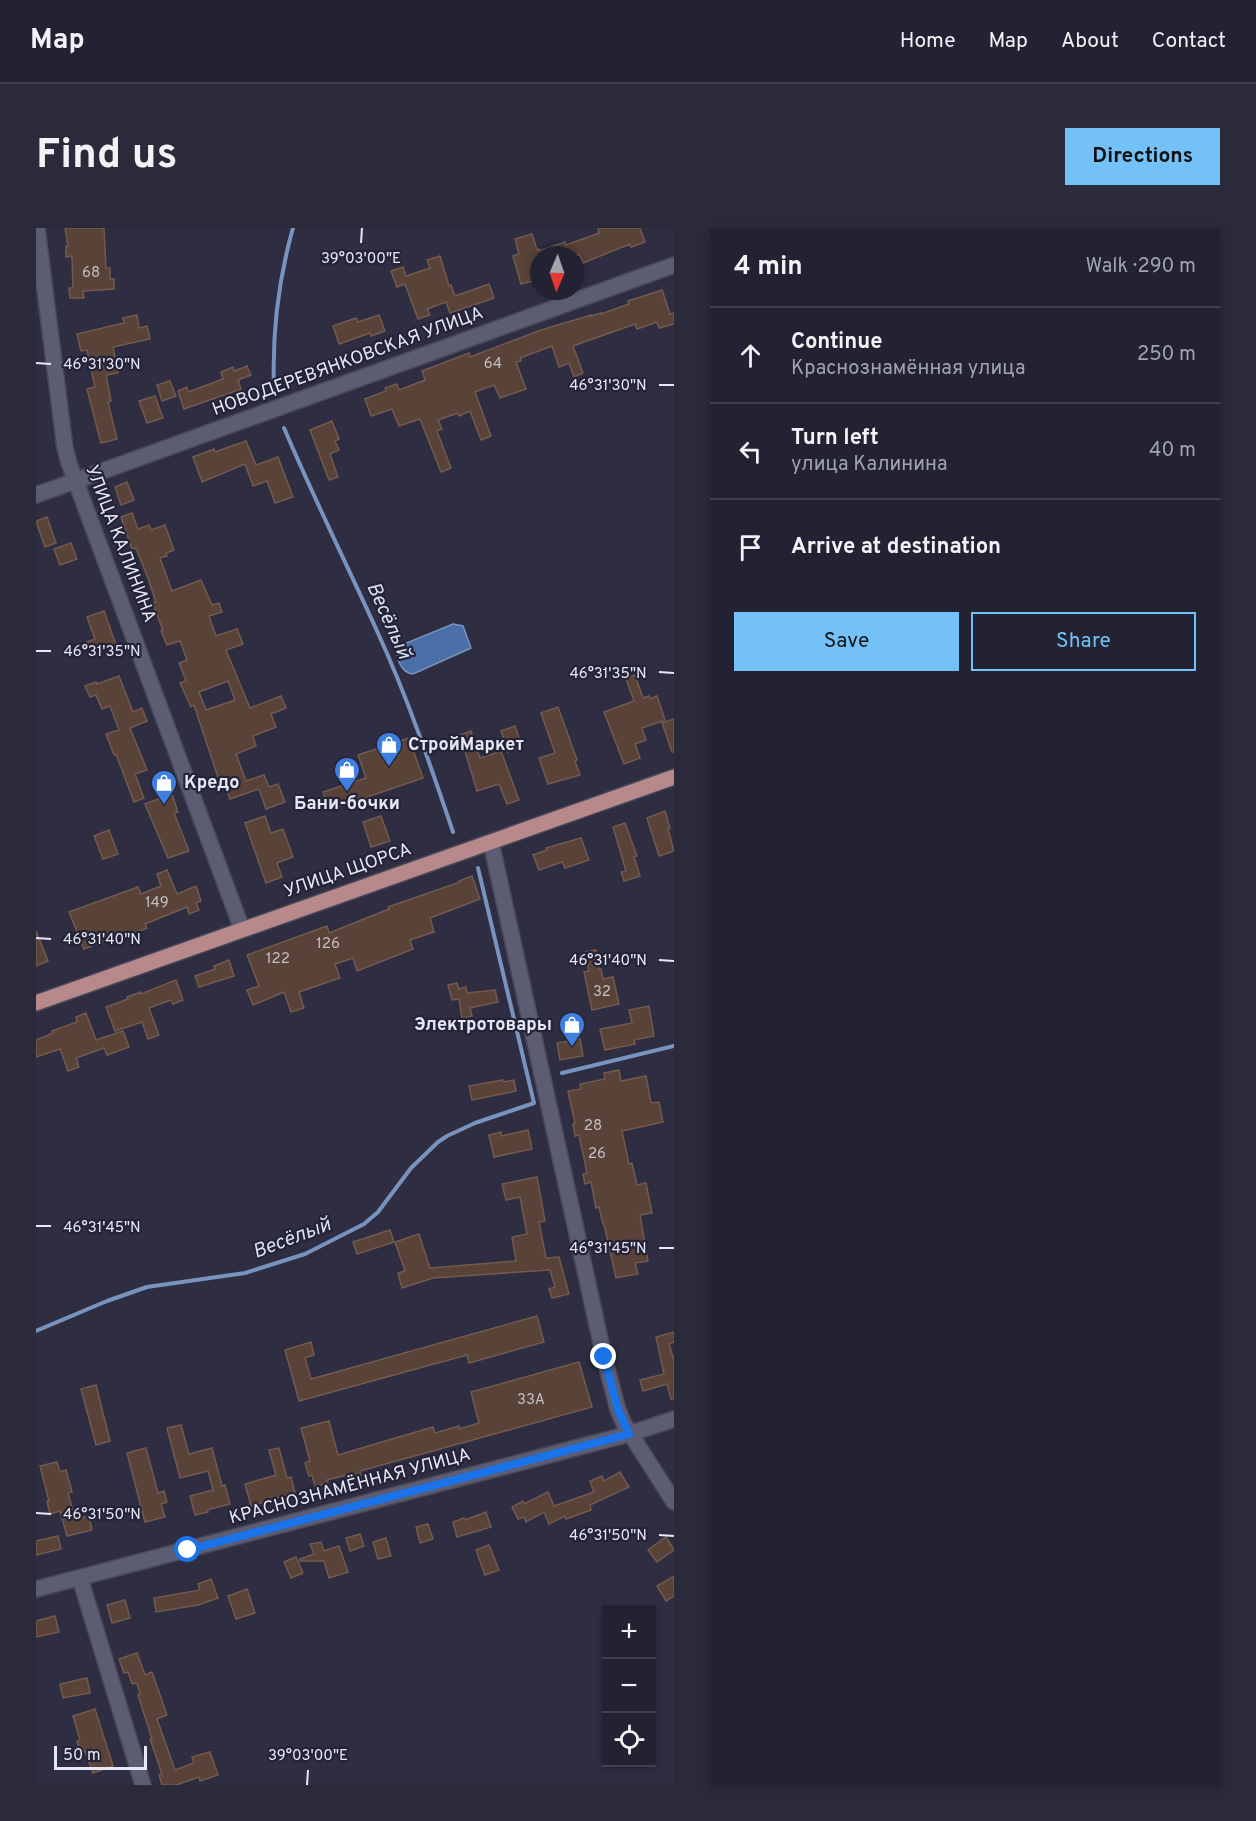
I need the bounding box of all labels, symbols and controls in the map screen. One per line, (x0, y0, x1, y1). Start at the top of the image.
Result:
text: Map (30, 23, 85, 59)
text: Home (900, 28, 956, 55)
text: Map (989, 28, 1028, 55)
text: About (1061, 28, 1119, 55)
text: Contact (1152, 28, 1226, 55)
button: Directions (1065, 128, 1220, 185)
text: Find us (36, 130, 177, 183)
north arrow (530, 246, 584, 300)
text: 39°03'00"E (321, 250, 401, 269)
text: 4 min (734, 251, 803, 284)
text: Walk · 290 m (1085, 254, 1196, 280)
house number: 68 (82, 264, 100, 283)
street label: НОВОДЕРЕВЯНКОВСКАЯ УЛИЦА (209, 302, 487, 422)
text: Continue (791, 329, 882, 356)
icon: ahead (734, 339, 767, 372)
text: 250 m (1137, 342, 1196, 368)
house number: 64 (484, 355, 502, 374)
text: 46°31'30"N (63, 356, 141, 375)
text: Краснознамённая улица (791, 356, 1025, 382)
text: 46°31'30"N (569, 377, 647, 396)
text: Turn left (791, 425, 879, 452)
icon: left (734, 435, 767, 468)
text: 40 m (1149, 438, 1196, 464)
text: улица Калинина (791, 452, 948, 478)
street label: УЛИЦА КАЛИНИНА (79, 462, 161, 626)
icon: arrive (734, 531, 767, 564)
text: Arrive at destination (791, 534, 1001, 561)
water label: Весёлый (360, 578, 417, 665)
button: Save (734, 612, 959, 671)
button: Share (971, 612, 1196, 671)
text: 46°31'35"N (63, 643, 141, 662)
text: 46°31'35"N (569, 665, 647, 684)
shop icon: СтройМаркет (374, 730, 404, 768)
place label: СтройМаркет (408, 734, 524, 757)
shop icon: Бани-бочки (332, 755, 362, 793)
shop icon: Кредо (149, 768, 179, 806)
place label: Кредо (184, 772, 239, 795)
place label: Бани-бочки (294, 793, 400, 816)
street label: УЛИЦА ЩОРСА (281, 838, 415, 904)
house number: 149 (145, 894, 169, 913)
text: 46°31'40"N (63, 931, 141, 950)
house number: 126 (316, 935, 340, 954)
house number: 122 (266, 950, 290, 969)
text: 46°31'40"N (569, 952, 647, 971)
house number: 32 (593, 983, 611, 1002)
shop icon: Электротовары (557, 1010, 587, 1048)
place label: Электротовары (414, 1014, 552, 1037)
house number: 28 (584, 1117, 602, 1136)
house number: 26 (588, 1145, 606, 1164)
water label: Весёлый (249, 1212, 336, 1266)
text: 46°31'45"N (63, 1219, 141, 1238)
text: 46°31'45"N (569, 1240, 647, 1259)
route end (590, 1343, 616, 1369)
house number: 33А (517, 1391, 545, 1410)
street label: КРАСНОЗНАМЁННАЯ УЛИЦА (226, 1442, 473, 1530)
text: 46°31'50"N (63, 1506, 141, 1525)
text: 46°31'50"N (569, 1527, 647, 1546)
route start (174, 1536, 200, 1562)
map controls (602, 1605, 656, 1767)
button: + (602, 1605, 656, 1659)
button: − (602, 1659, 656, 1713)
button: locate (602, 1713, 656, 1767)
scale bar (54, 1743, 147, 1770)
text: 50 m (63, 1746, 101, 1766)
text: 39°03'00"E (268, 1747, 348, 1766)

